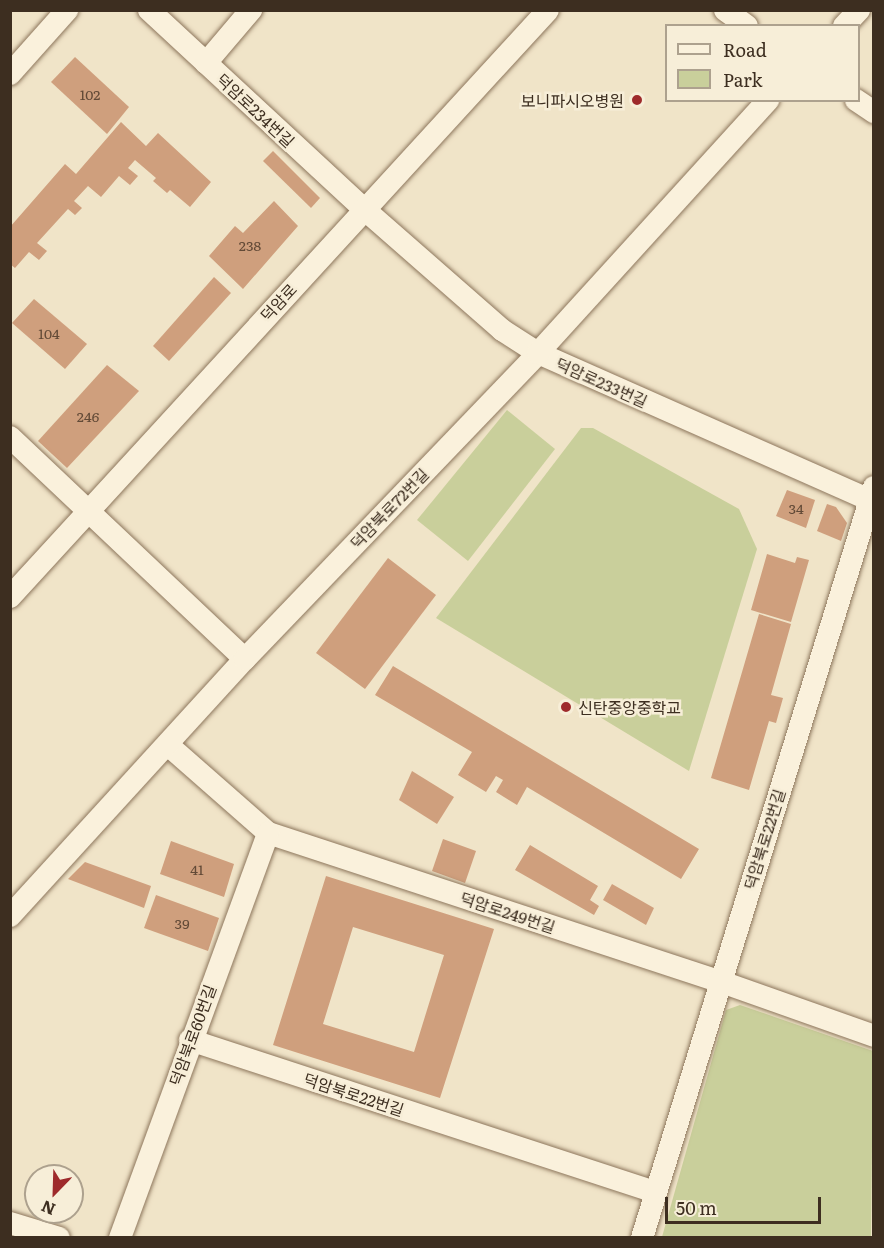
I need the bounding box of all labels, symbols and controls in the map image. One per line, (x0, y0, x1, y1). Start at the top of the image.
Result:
legend (665, 24, 860, 102)
text: Road (723, 36, 767, 63)
text: Park (723, 66, 762, 93)
street label: 덕암로234번길 (213, 69, 299, 151)
house number: 102 (80, 86, 100, 102)
place label: 보니파시오병원 (521, 90, 624, 110)
marker: 보니파시오병원 (628, 91, 646, 109)
house number: 238 (239, 237, 261, 253)
street label: 덕암로 (256, 279, 300, 325)
house number: 104 (38, 325, 60, 341)
street label: 덕암로233번길 (553, 353, 651, 411)
house number: 246 (77, 408, 99, 424)
street label: 덕암북로72번길 (346, 464, 432, 552)
house number: 34 (788, 500, 804, 516)
place label: 신탄중앙중학교 (578, 697, 681, 717)
marker: 신탄중앙중학교 (559, 700, 573, 714)
street label: 덕암북로22번길 (740, 786, 788, 892)
house number: 41 (190, 861, 204, 877)
street label: 덕암로249번길 (458, 888, 558, 936)
house number: 39 (175, 915, 189, 931)
street label: 덕암북로60번길 (165, 982, 219, 1088)
street label: 덕암북로22번길 (301, 1069, 407, 1119)
north arrow (24, 1164, 84, 1224)
scale bar (668, 1185, 824, 1223)
text: 50 m (676, 1194, 717, 1221)
text: N (37, 1195, 59, 1222)

